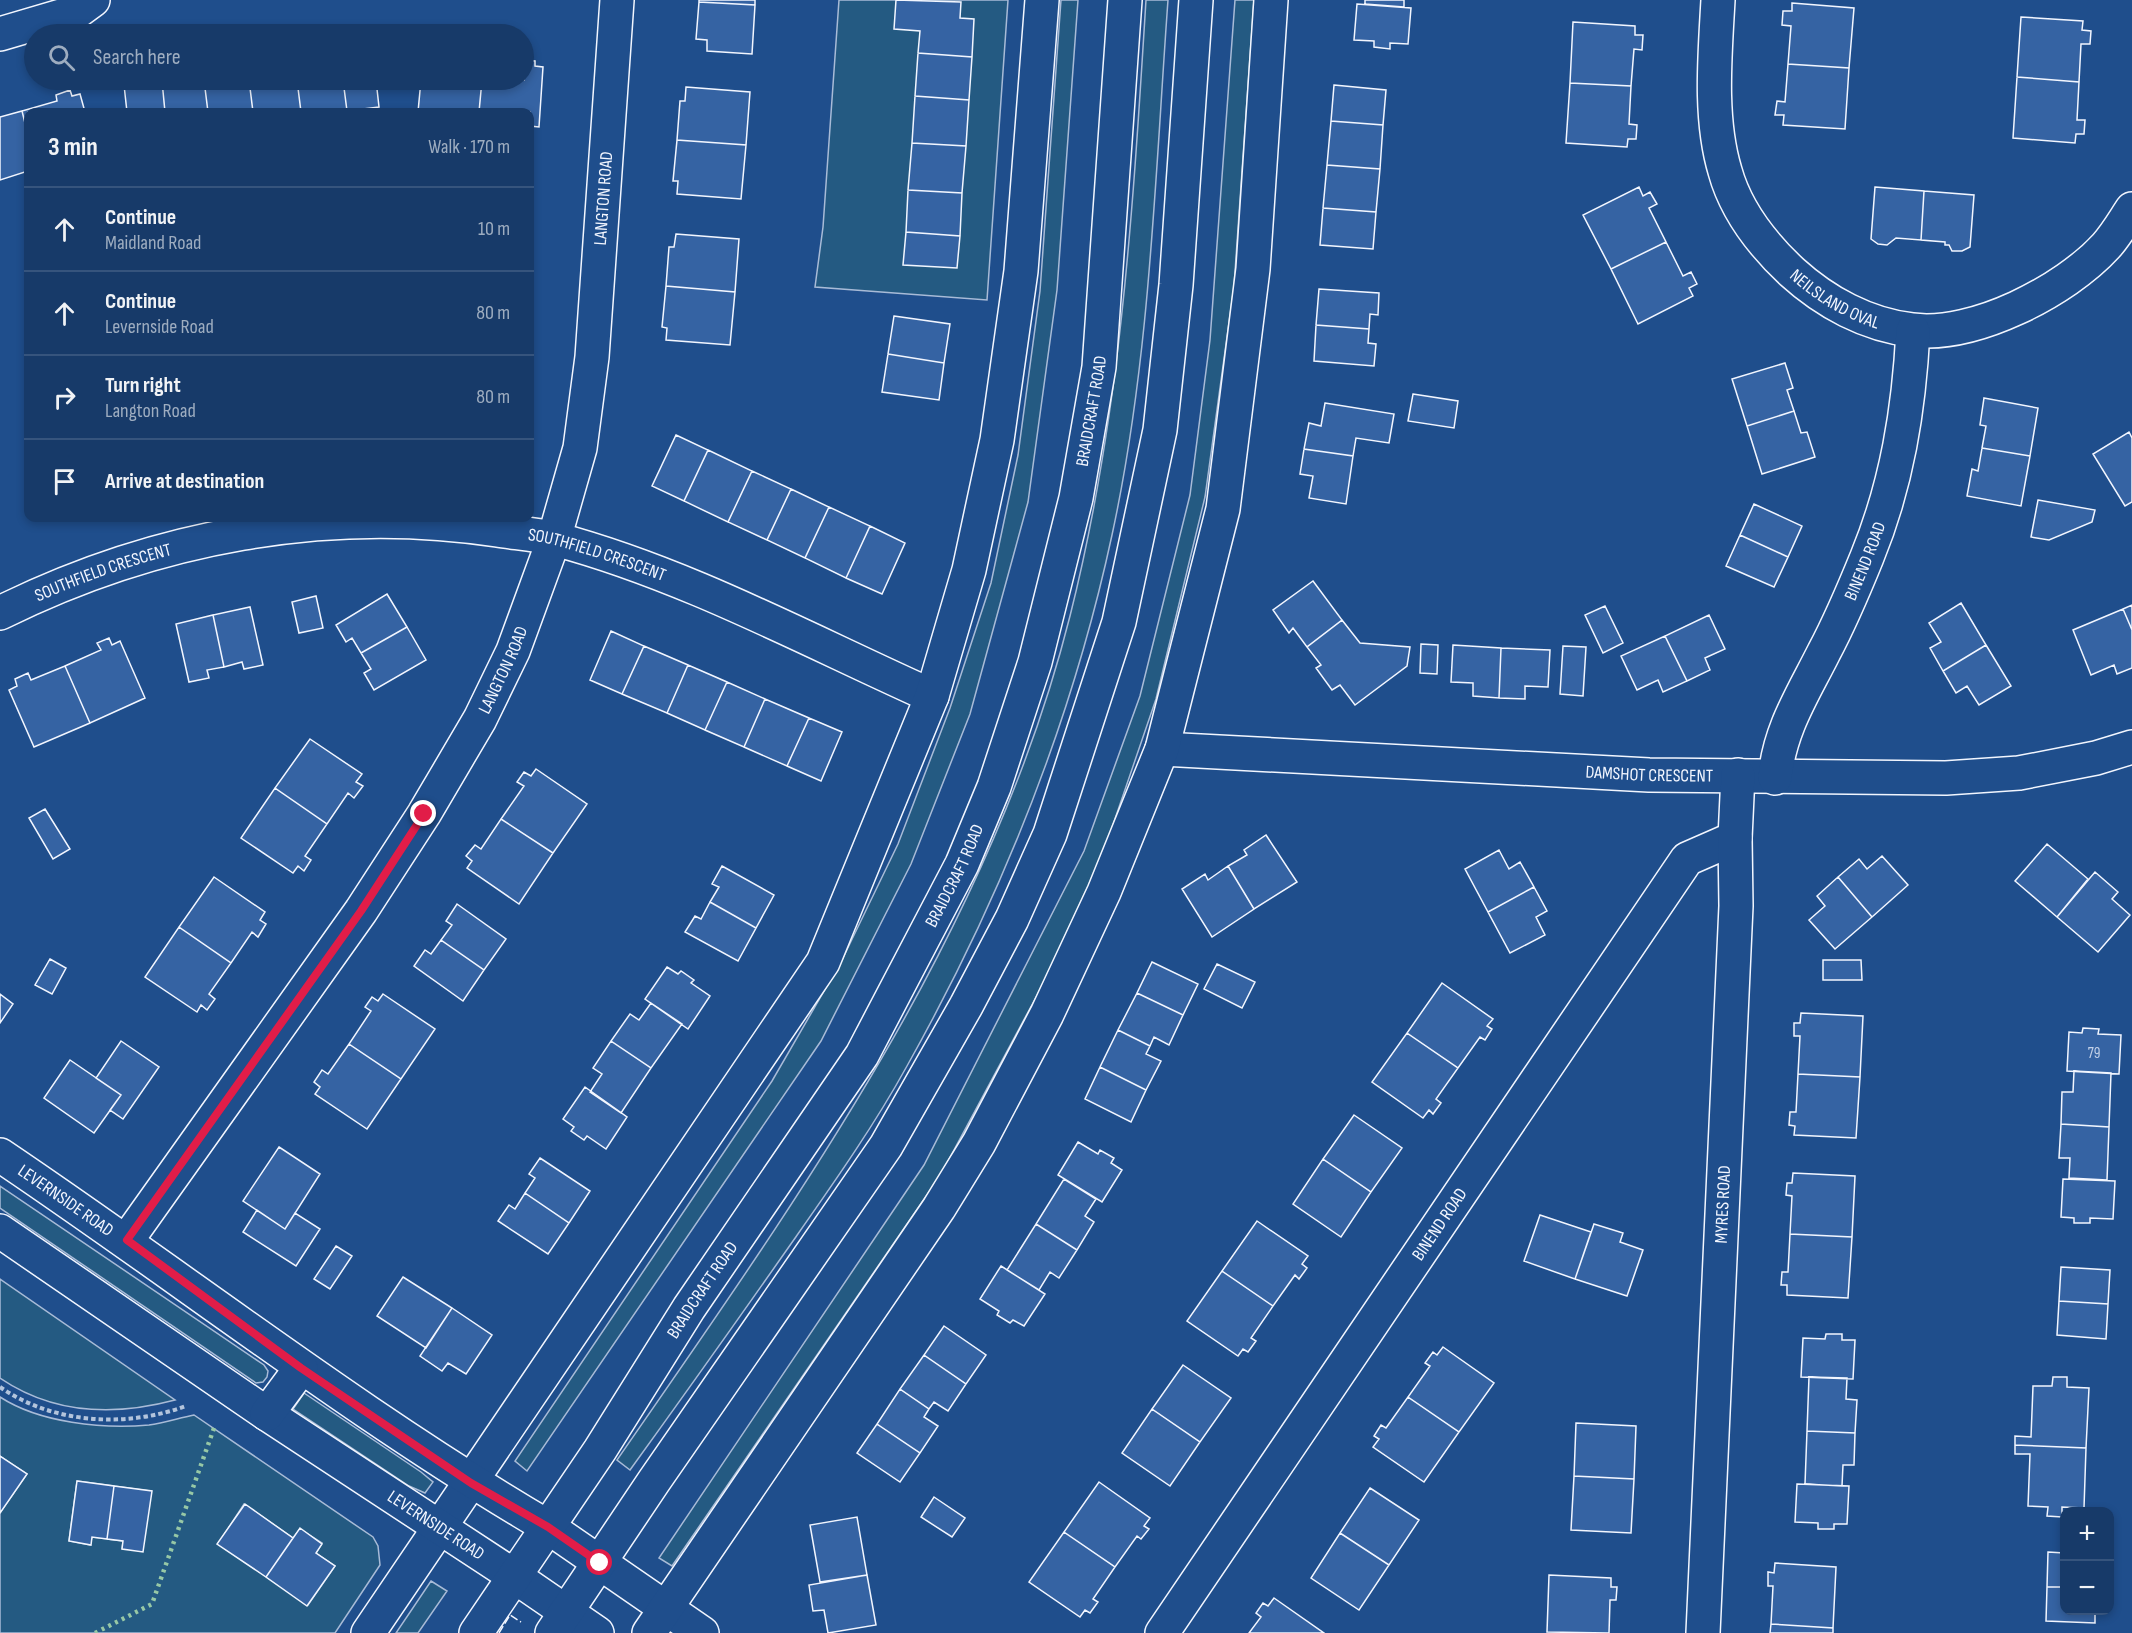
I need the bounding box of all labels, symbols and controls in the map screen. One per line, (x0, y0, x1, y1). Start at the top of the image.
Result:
search box (24, 24, 534, 90)
icon: search (45, 41, 78, 74)
text: Search here (93, 44, 180, 71)
text: 3 min (48, 132, 98, 163)
text: Walk · 170 m (428, 135, 510, 159)
street label: LANGTON ROAD (589, 151, 617, 246)
text: Continue (105, 204, 176, 231)
icon: ahead (48, 213, 81, 246)
text: 10 m (478, 217, 510, 241)
text: Maidland Road (105, 231, 201, 255)
street label: NEILSLAND OVAL (1786, 265, 1883, 333)
text: Continue (105, 288, 176, 315)
icon: ahead (48, 297, 81, 330)
text: 80 m (476, 301, 510, 325)
text: Levernside Road (105, 315, 214, 339)
street label: BRAIDCRAFT ROAD (1071, 355, 1110, 468)
text: Turn right (105, 372, 181, 399)
icon: right (48, 381, 81, 414)
text: 80 m (476, 385, 510, 409)
text: Langton Road (105, 399, 196, 423)
icon: arrive (48, 465, 81, 498)
text: Arrive at destination (105, 468, 264, 495)
street label: BINEND ROAD (1840, 519, 1890, 603)
street label: SOUTHFIELD CRESCENT (527, 524, 669, 585)
street label: SOUTHFIELD CRESCENT (31, 539, 173, 606)
street label: LANGTON ROAD (474, 623, 532, 717)
street label: DAMSHOT CRESCENT (1585, 761, 1713, 786)
route end (410, 800, 436, 826)
street label: BRAIDCRAFT ROAD (920, 821, 988, 931)
house number: 79 (2088, 1044, 2100, 1063)
street label: LEVERNSIDE ROAD (14, 1160, 118, 1241)
street label: MYRES ROAD (1710, 1165, 1735, 1244)
street label: BINEND ROAD (1407, 1184, 1471, 1264)
street label: BRAIDCRAFT ROAD (662, 1237, 742, 1342)
street label: LEVERNSIDE ROAD (384, 1486, 488, 1564)
map controls (2060, 1507, 2114, 1615)
button: + (2060, 1507, 2114, 1561)
route start (586, 1549, 612, 1575)
button: − (2060, 1561, 2114, 1615)

